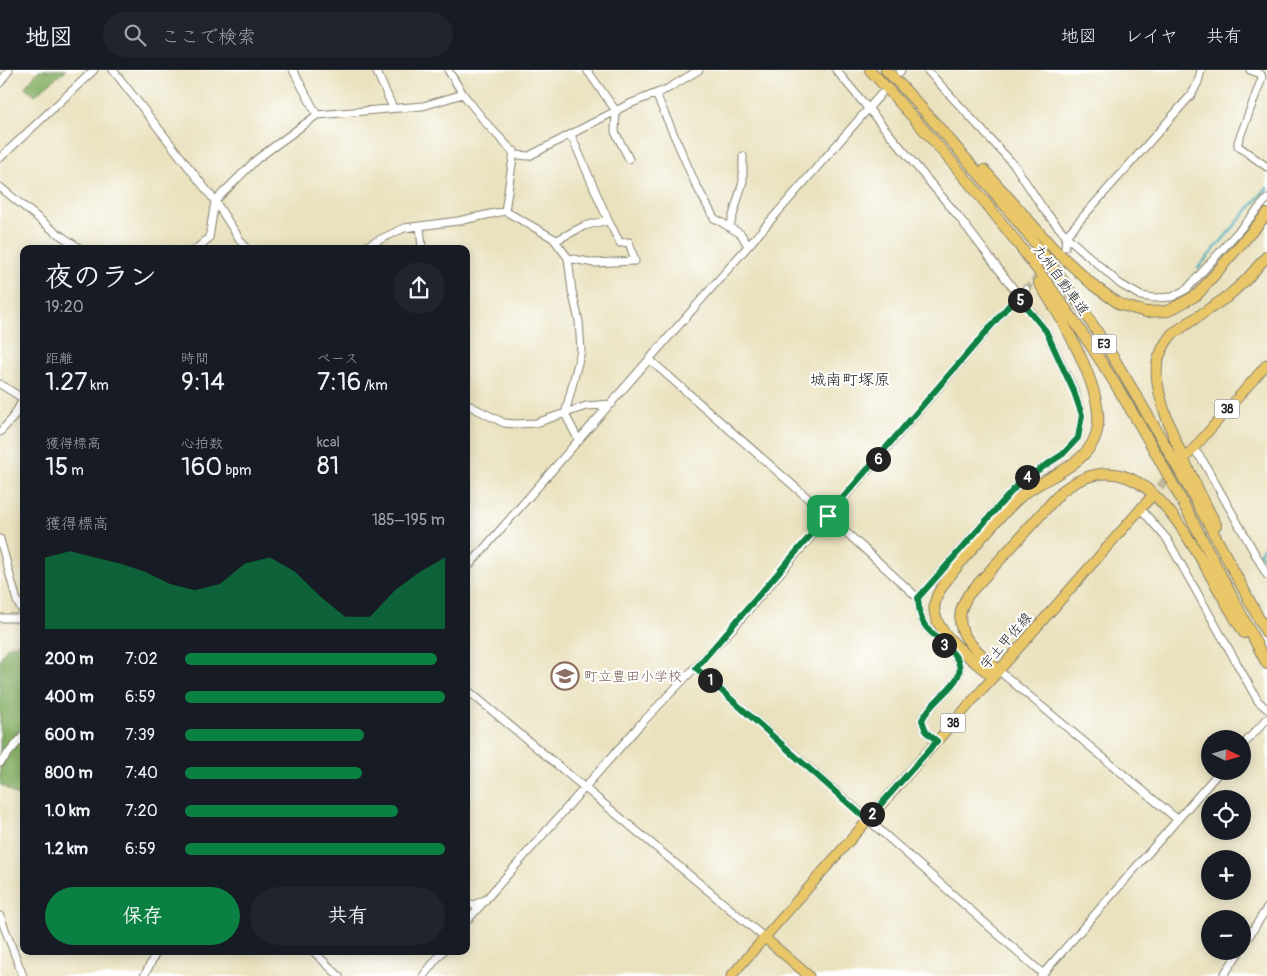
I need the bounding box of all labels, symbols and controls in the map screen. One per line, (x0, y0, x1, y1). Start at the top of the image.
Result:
search box (103, 12, 453, 57)
icon: search (121, 21, 149, 49)
text: 地図 (25, 23, 73, 52)
text: ここで検索 (161, 25, 256, 49)
text: 地図 (1061, 25, 1097, 48)
text: レイヤ (1125, 25, 1178, 48)
text: 共有 (1206, 25, 1242, 48)
street label: 九州自動車道 (1029, 241, 1093, 319)
text: 夜のラン (45, 260, 157, 295)
button: share (393, 262, 445, 314)
pin: 5 (1008, 288, 1032, 312)
text: 5 (1017, 292, 1024, 309)
text: 19:20 (45, 297, 84, 317)
road number: E3 (1092, 334, 1116, 354)
text: 距離 (45, 350, 73, 367)
text: 時間 (181, 350, 209, 367)
text: ペース (317, 350, 358, 367)
text: 1.27 (45, 367, 87, 398)
text: 9:14 (181, 367, 225, 398)
text: 7:16 (317, 367, 361, 398)
district label: 城南町塚原 (810, 370, 890, 390)
text: km (87, 377, 109, 394)
text: /km (361, 377, 388, 394)
road number: 38 (1214, 399, 1240, 418)
text: kcal (317, 434, 340, 451)
text: 獲得標高 (45, 435, 101, 452)
text: 心拍数 (181, 435, 223, 452)
pin: 6 (866, 446, 890, 472)
text: 81 (317, 451, 339, 482)
text: 6 (874, 451, 883, 468)
text: 15 (45, 452, 68, 483)
text: 160 (181, 452, 222, 483)
text: m (68, 462, 84, 479)
text: bpm (222, 462, 251, 479)
pin: 4 (1014, 464, 1040, 490)
text: 4 (1023, 469, 1032, 486)
pin (807, 495, 849, 537)
icon: arrive (814, 502, 842, 530)
text: 185–195 m (372, 510, 445, 530)
text: 獲得標高 (45, 514, 109, 534)
street label: 宇土甲佐線 (977, 609, 1035, 673)
pin: 3 (932, 632, 956, 658)
text: 3 (941, 637, 948, 654)
text: 200 m (45, 649, 93, 669)
text: 7:02 (125, 649, 158, 669)
school or university icon: 町立豊田小学校 (550, 661, 580, 691)
place label: 町立豊田小学校 (584, 668, 682, 685)
pin: 1 (698, 668, 722, 692)
text: 1 (708, 672, 713, 689)
text: 400 m (45, 687, 94, 707)
text: 6:59 (125, 687, 156, 707)
road number: 38 (940, 714, 966, 732)
text: 600 m (45, 725, 94, 745)
text: 7:39 (125, 725, 155, 745)
north arrow (1201, 730, 1251, 780)
map controls (1201, 730, 1251, 960)
text: 800 m (45, 763, 93, 783)
text: 7:40 (125, 763, 158, 783)
button: locate (1201, 790, 1251, 840)
text: 1.0 km (45, 801, 90, 821)
text: 7:20 (125, 801, 158, 821)
pin: 2 (860, 802, 884, 826)
text: 2 (869, 806, 876, 823)
text: 1.2 km (45, 839, 88, 859)
text: 6:59 (125, 839, 156, 859)
button: + (1201, 850, 1251, 900)
button: 保存 (45, 887, 240, 945)
button: 共有 (250, 887, 445, 945)
button: − (1201, 910, 1251, 960)

